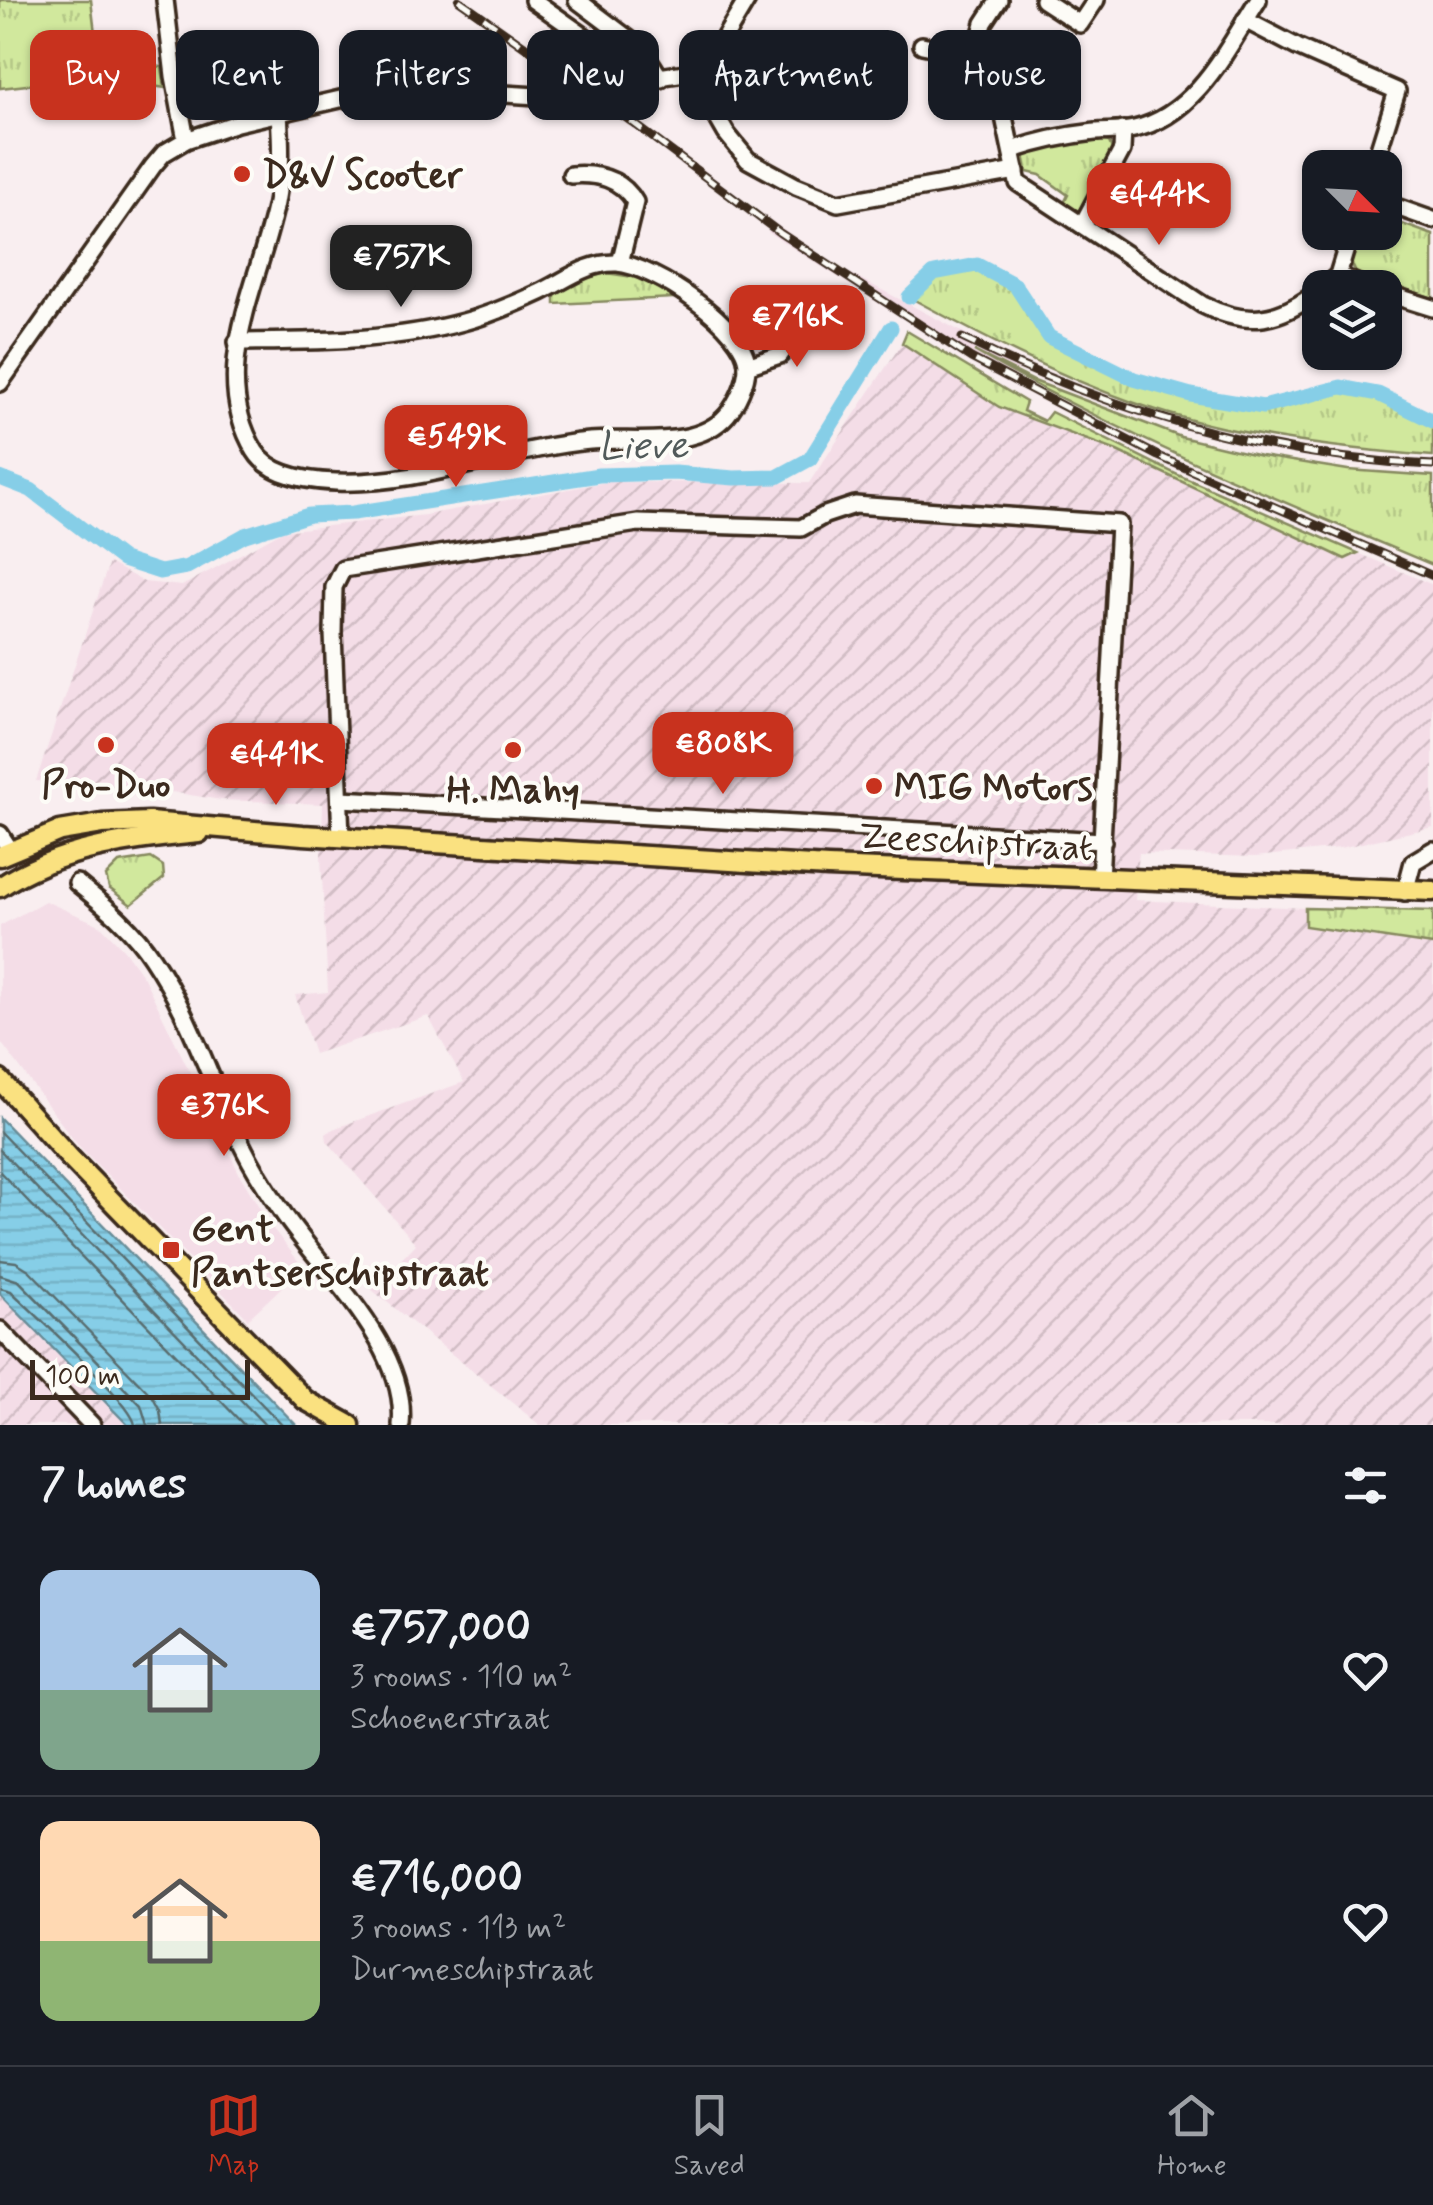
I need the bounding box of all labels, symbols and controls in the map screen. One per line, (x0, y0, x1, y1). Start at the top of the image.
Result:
chip: Buy (30, 30, 156, 120)
chip: Rent (176, 30, 319, 120)
chip: Filters (339, 30, 507, 120)
chip: New (527, 30, 659, 120)
chip: Apartment (679, 30, 908, 120)
chip: House (928, 30, 1081, 120)
north arrow (1302, 150, 1402, 250)
map controls (1302, 150, 1402, 370)
place label: D&V Scooter (262, 152, 464, 201)
marker: D&V Scooter (231, 163, 253, 185)
pin: €444K (1089, 163, 1229, 248)
text: €444K (1109, 174, 1209, 216)
pin: €757K (331, 225, 471, 310)
text: €757K (352, 236, 450, 278)
button: layers (1302, 270, 1402, 370)
pin: €716K (727, 285, 867, 370)
text: €716K (751, 296, 843, 338)
pin: €549K (386, 405, 526, 490)
text: €549K (406, 416, 506, 458)
water label: Lieve (598, 420, 690, 474)
pin: €808K (653, 712, 793, 797)
pin: €441K (206, 723, 346, 808)
text: €808K (674, 723, 772, 765)
marker: Pro-Duo (95, 734, 117, 756)
text: €441K (229, 734, 323, 776)
marker: H. Mahy (502, 739, 524, 761)
place label: Pro-Duo (42, 762, 170, 811)
place label: MIG Motors (894, 764, 1093, 813)
place label: H. Mahy (446, 767, 580, 816)
marker: MIG Motors (863, 775, 885, 797)
street label: Zeeschipstraat (858, 813, 1094, 874)
pin: €376K (154, 1074, 294, 1159)
text: €376K (179, 1085, 269, 1127)
place label: Gent Pantserschipstraat (191, 1206, 489, 1299)
marker: Gent Pantserschipstraat (160, 1239, 182, 1261)
scale bar (30, 1355, 250, 1400)
text: 100 m (45, 1359, 120, 1396)
text: 7 homes (40, 1458, 187, 1513)
icon: filters (1338, 1458, 1393, 1513)
text: €757,000 (350, 1601, 531, 1656)
icon: home (120, 1610, 240, 1730)
icon: heart (1338, 1643, 1393, 1698)
text: 3 rooms · 110 m² (350, 1656, 572, 1698)
text: Schoenerstraat (350, 1698, 550, 1740)
text: €716,000 (350, 1852, 523, 1907)
icon: home (120, 1861, 240, 1981)
icon: heart (1338, 1894, 1393, 1949)
text: 3 rooms · 113 m² (350, 1907, 566, 1949)
text: Durmeschipstraat (350, 1949, 594, 1991)
tab: Map (206, 2088, 261, 2185)
tab: Saved (674, 2088, 745, 2185)
tab: Home (1157, 2088, 1227, 2185)

